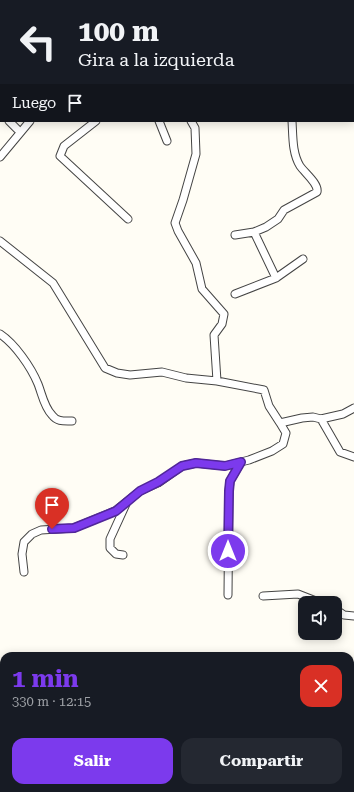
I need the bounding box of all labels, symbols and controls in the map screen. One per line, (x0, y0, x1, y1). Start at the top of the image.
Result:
text: 100 m (78, 15, 159, 48)
icon: left (12, 16, 64, 68)
text: Gira a la izquierda (78, 49, 234, 70)
icon: arrive (64, 92, 86, 114)
text: Luego (12, 94, 56, 112)
pin (35, 488, 69, 529)
icon: arrive (41, 494, 63, 516)
position arrow (207, 530, 249, 572)
map controls (298, 596, 342, 640)
button: sound (298, 596, 342, 640)
text: 1 min (12, 665, 79, 693)
button: close (300, 665, 342, 707)
text: 330 m · 12:15 (12, 694, 91, 709)
button: Salir (12, 738, 173, 784)
button: Compartir (181, 738, 342, 784)

